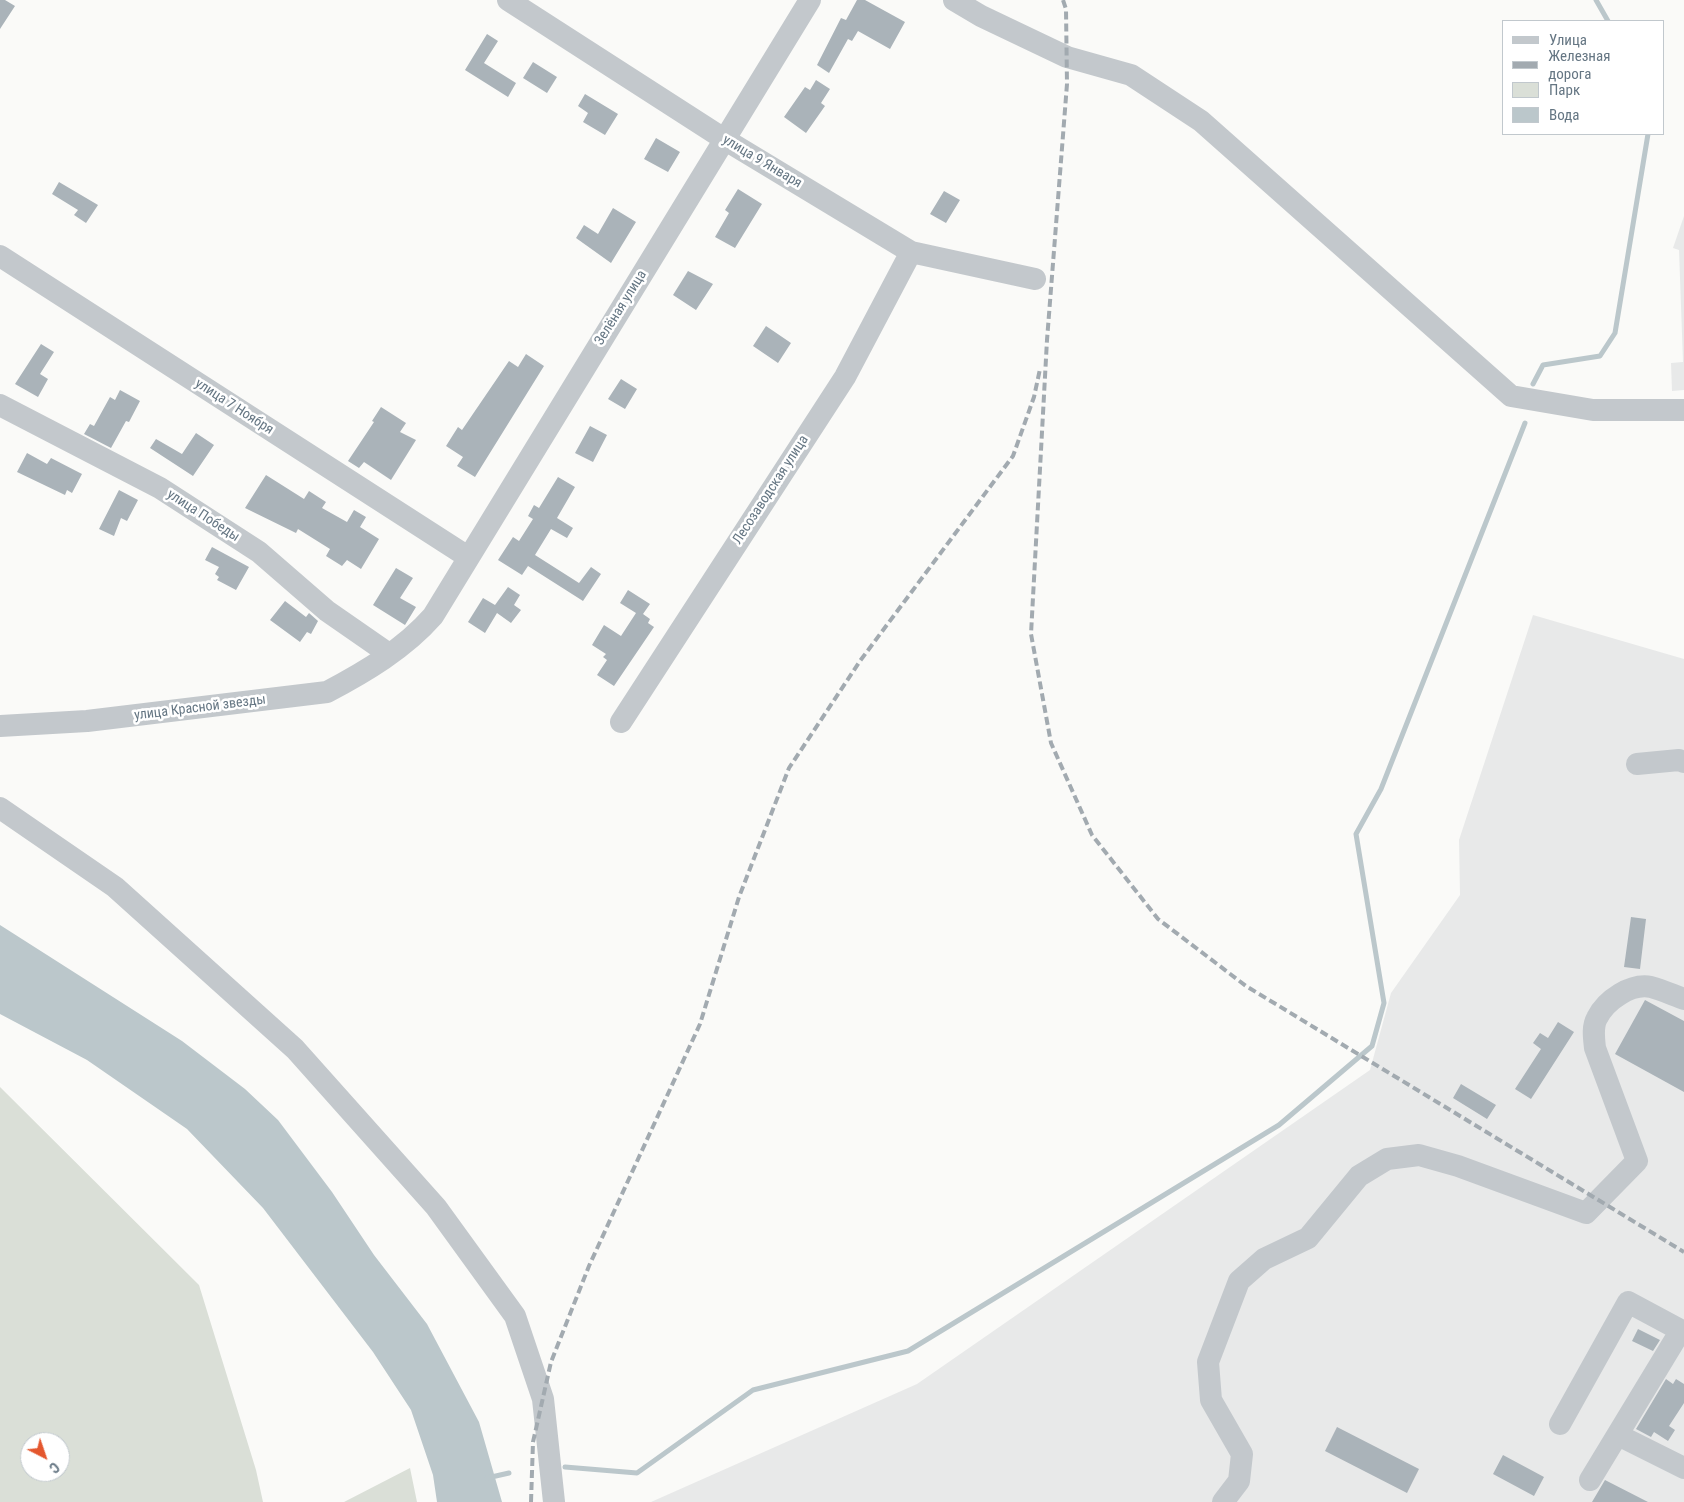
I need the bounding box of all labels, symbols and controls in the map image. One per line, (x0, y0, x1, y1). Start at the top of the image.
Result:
legend (1502, 20, 1664, 135)
text: Улица (1549, 31, 1587, 49)
text: Железная дорога (1548, 47, 1610, 83)
text: Парк (1549, 81, 1580, 99)
text: Вода (1549, 106, 1579, 124)
street label: улица 9 Января (719, 132, 805, 192)
street label: Зелёная улица (591, 267, 651, 349)
street label: улица 7 Ноября (192, 375, 276, 439)
street label: Лесозаводская улица (730, 432, 812, 548)
street label: улица Победы (164, 486, 242, 546)
street label: улица Красной звезды (133, 692, 267, 724)
north arrow (20, 1432, 70, 1482)
text: С (46, 1459, 62, 1476)

